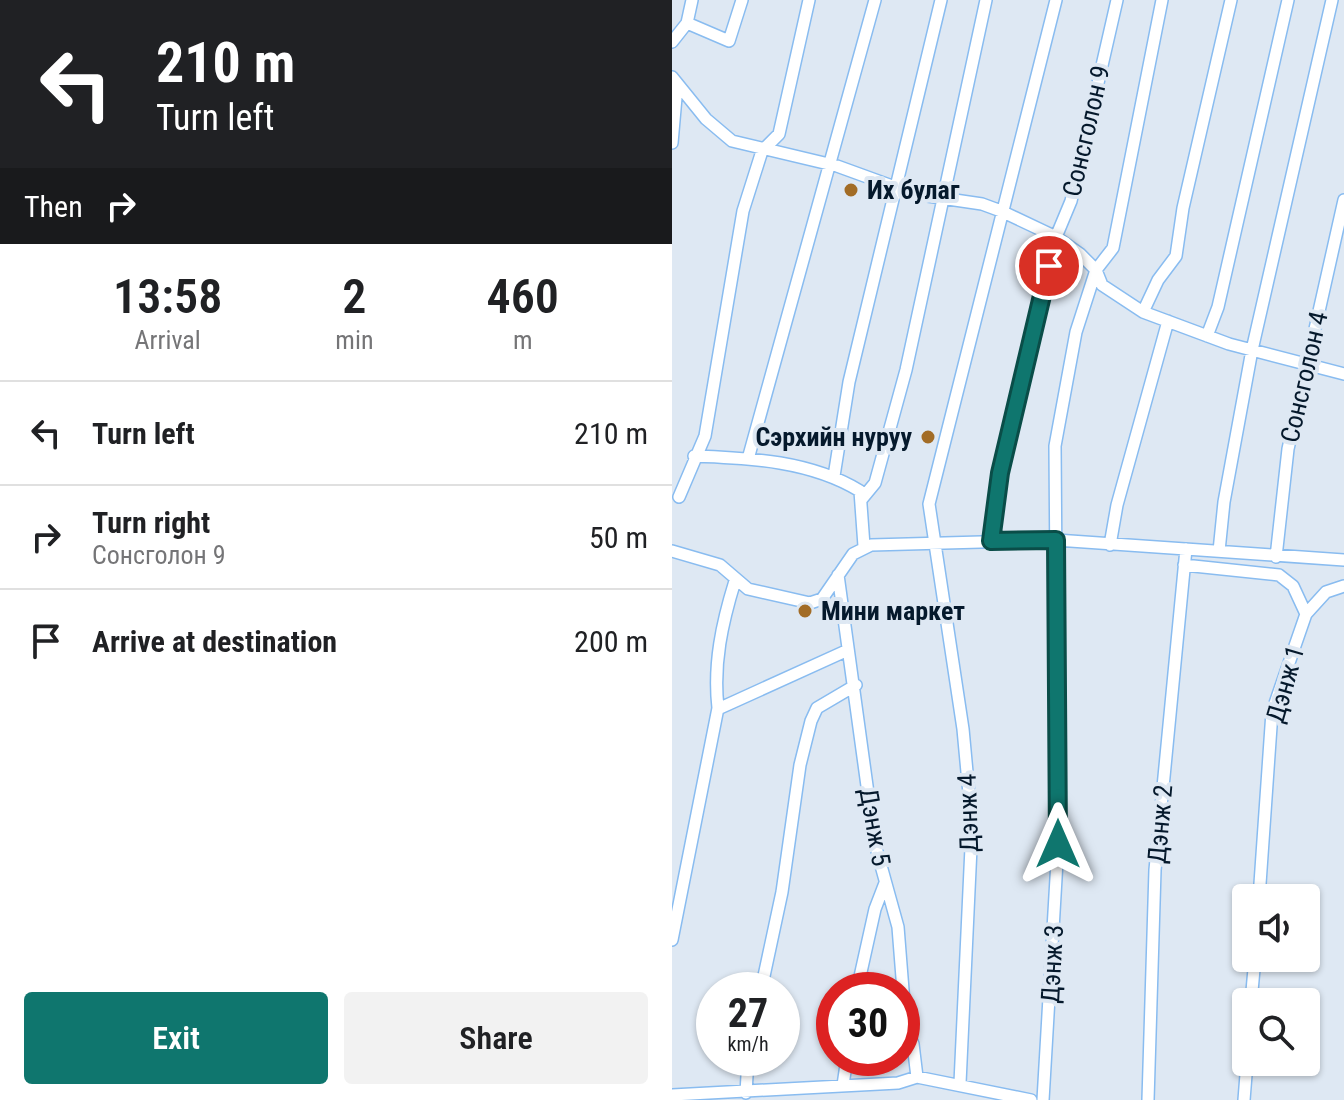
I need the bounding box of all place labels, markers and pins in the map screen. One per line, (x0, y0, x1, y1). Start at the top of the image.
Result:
place label: Их булаг (867, 175, 960, 205)
marker: Их булаг (842, 181, 860, 199)
pin (1015, 232, 1083, 300)
place label: Сэрхийн нуруу (756, 422, 912, 452)
marker: Сэрхийн нуруу (919, 428, 937, 446)
place label: Мини маркет (821, 596, 965, 626)
marker: Мини маркет (796, 602, 814, 620)

